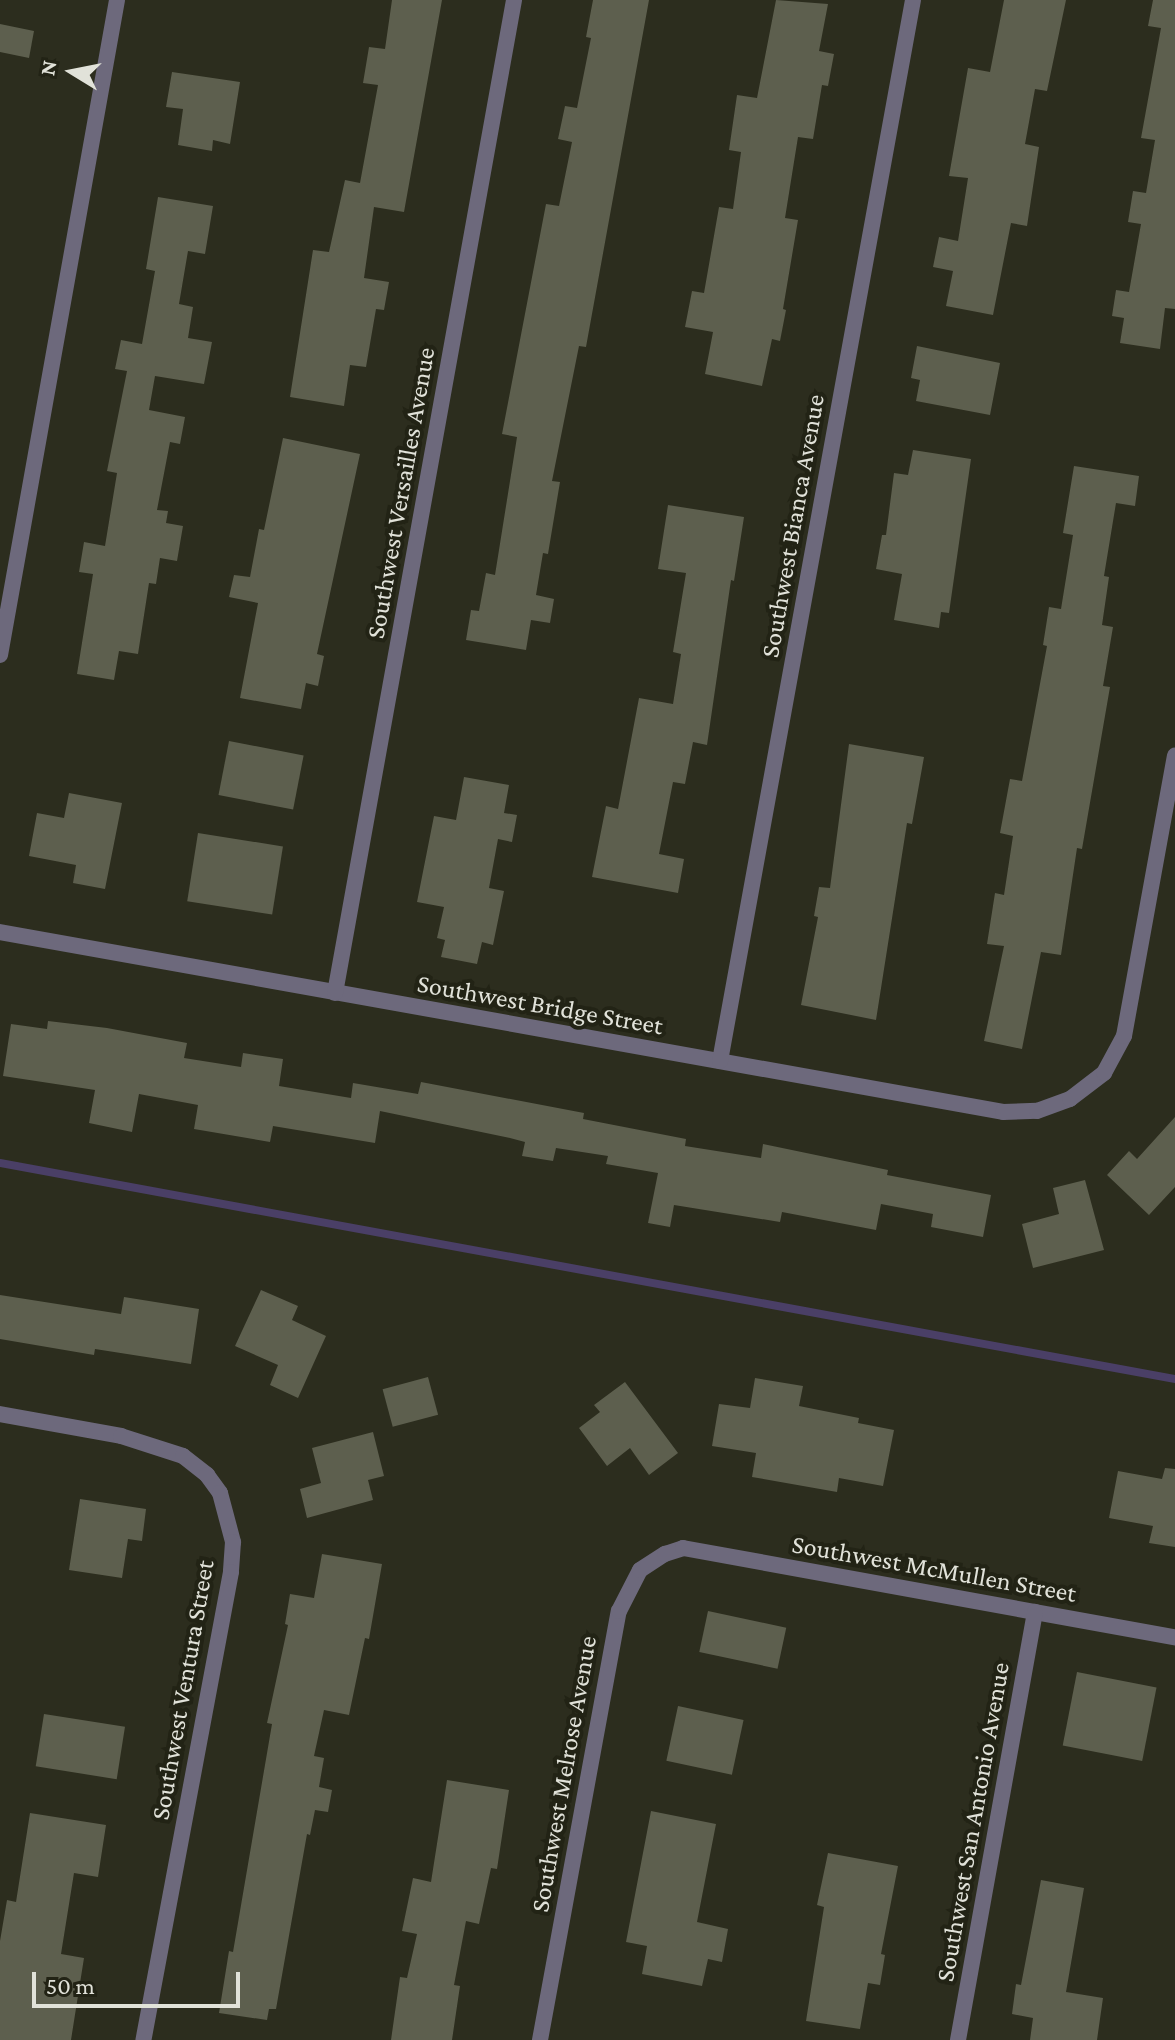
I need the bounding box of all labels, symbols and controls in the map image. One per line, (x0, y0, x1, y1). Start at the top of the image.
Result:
north arrow (32, 32, 112, 112)
text: N (34, 58, 61, 77)
street label: Southwest Versailles Avenue (360, 345, 442, 641)
street label: Southwest Bianca Avenue (754, 392, 832, 660)
street label: Southwest Bridge Street (415, 968, 665, 1042)
street label: Southwest McMullen Street (790, 1529, 1078, 1609)
street label: Southwest Ventura Street (145, 1558, 221, 1822)
street label: Southwest Melrose Avenue (524, 1633, 604, 1915)
street label: Southwest San Antonio Avenue (930, 1660, 1016, 1984)
scale bar (36, 1956, 244, 2006)
text: 50 m (46, 1972, 95, 1999)

